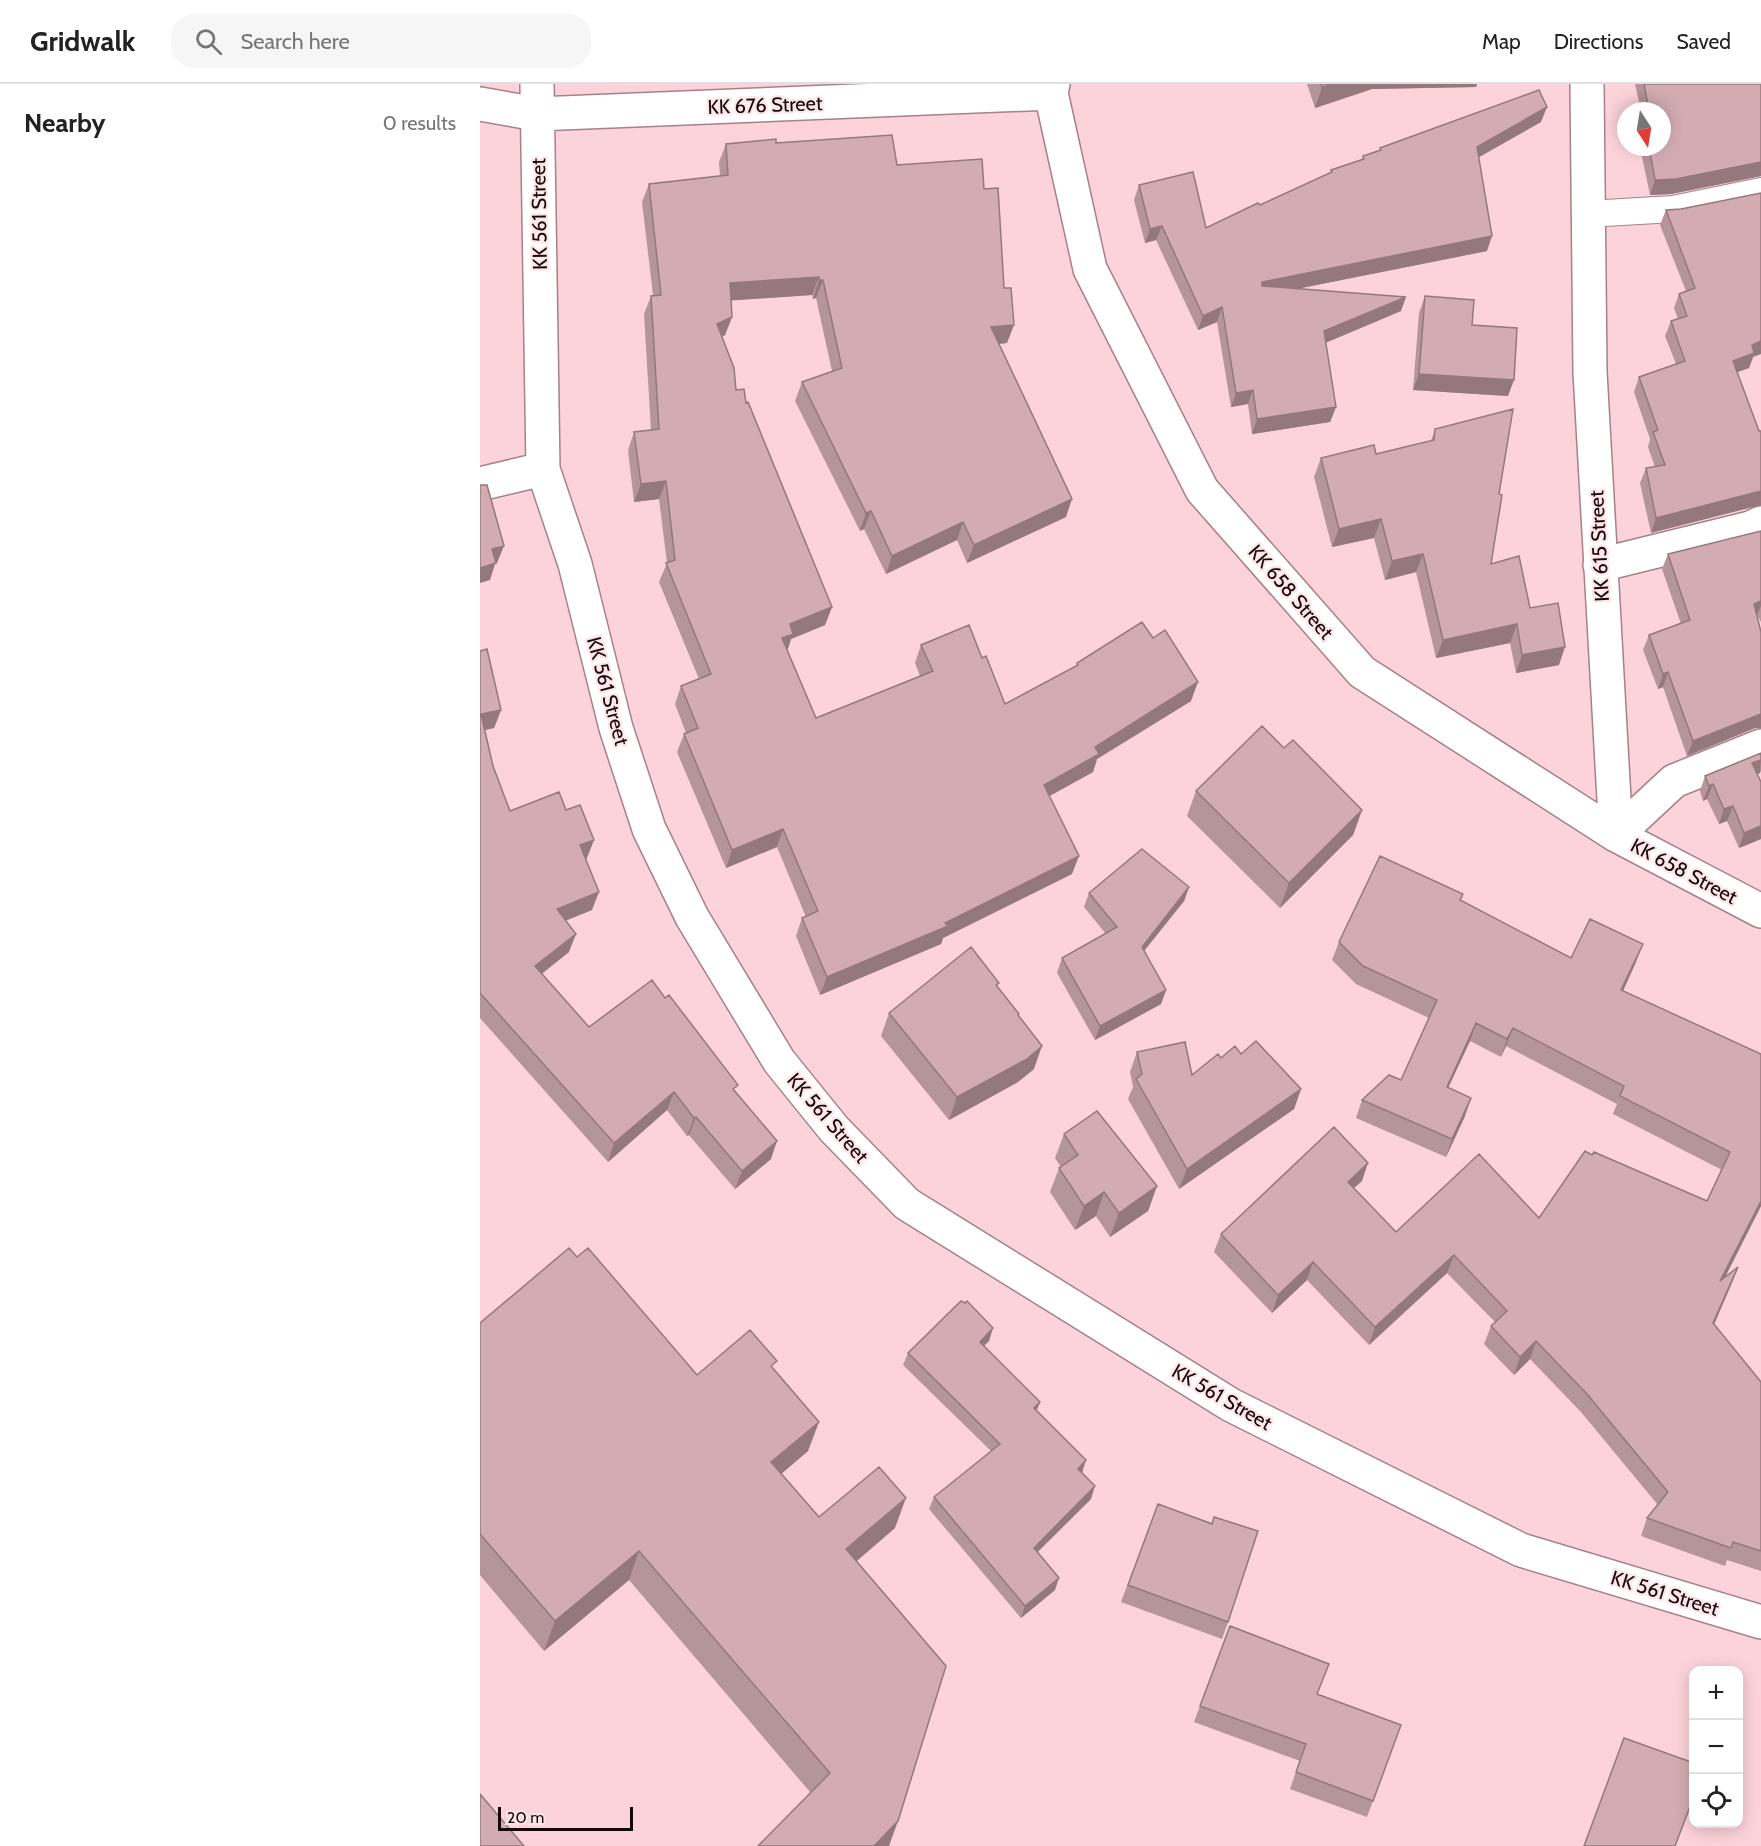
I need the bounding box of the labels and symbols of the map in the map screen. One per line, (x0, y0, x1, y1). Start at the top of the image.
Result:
street label: KK 676 Street (707, 91, 823, 119)
north arrow (1617, 102, 1671, 156)
street label: KK 561 Street (526, 158, 552, 270)
street label: KK 615 Street (1584, 489, 1614, 602)
street label: KK 658 Street (1243, 540, 1339, 644)
street label: KK 561 Street (582, 634, 634, 748)
street label: KK 658 Street (1627, 833, 1742, 909)
street label: KK 561 Street (782, 1068, 874, 1168)
street label: KK 561 Street (1168, 1359, 1277, 1435)
street label: KK 561 Street (1608, 1565, 1722, 1621)
scale bar (498, 1804, 633, 1832)

